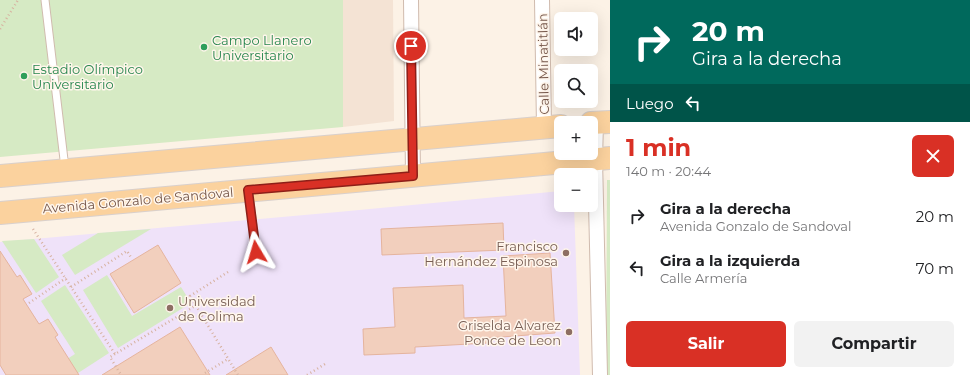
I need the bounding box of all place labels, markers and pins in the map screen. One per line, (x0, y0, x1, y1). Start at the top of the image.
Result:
pin (394, 29, 428, 63)
place label: Campo Llanero Universitario (212, 32, 312, 63)
marker: Campo Llanero Universitario (199, 42, 209, 52)
place label: Estadio Olímpico Universitario (32, 61, 143, 92)
marker: Estadio Olímpico Universitario (19, 71, 29, 81)
place label: Francisco Hernández Espinosa (424, 238, 558, 269)
marker: Francisco Hernández Espinosa (561, 248, 571, 258)
place label: Universidad de Colima (178, 293, 256, 324)
marker: Universidad de Colima (165, 303, 175, 313)
place label: Griselda Alvarez Ponce de Leon (458, 317, 561, 348)
marker: Griselda Alvarez Ponce de Leon (564, 327, 574, 337)

